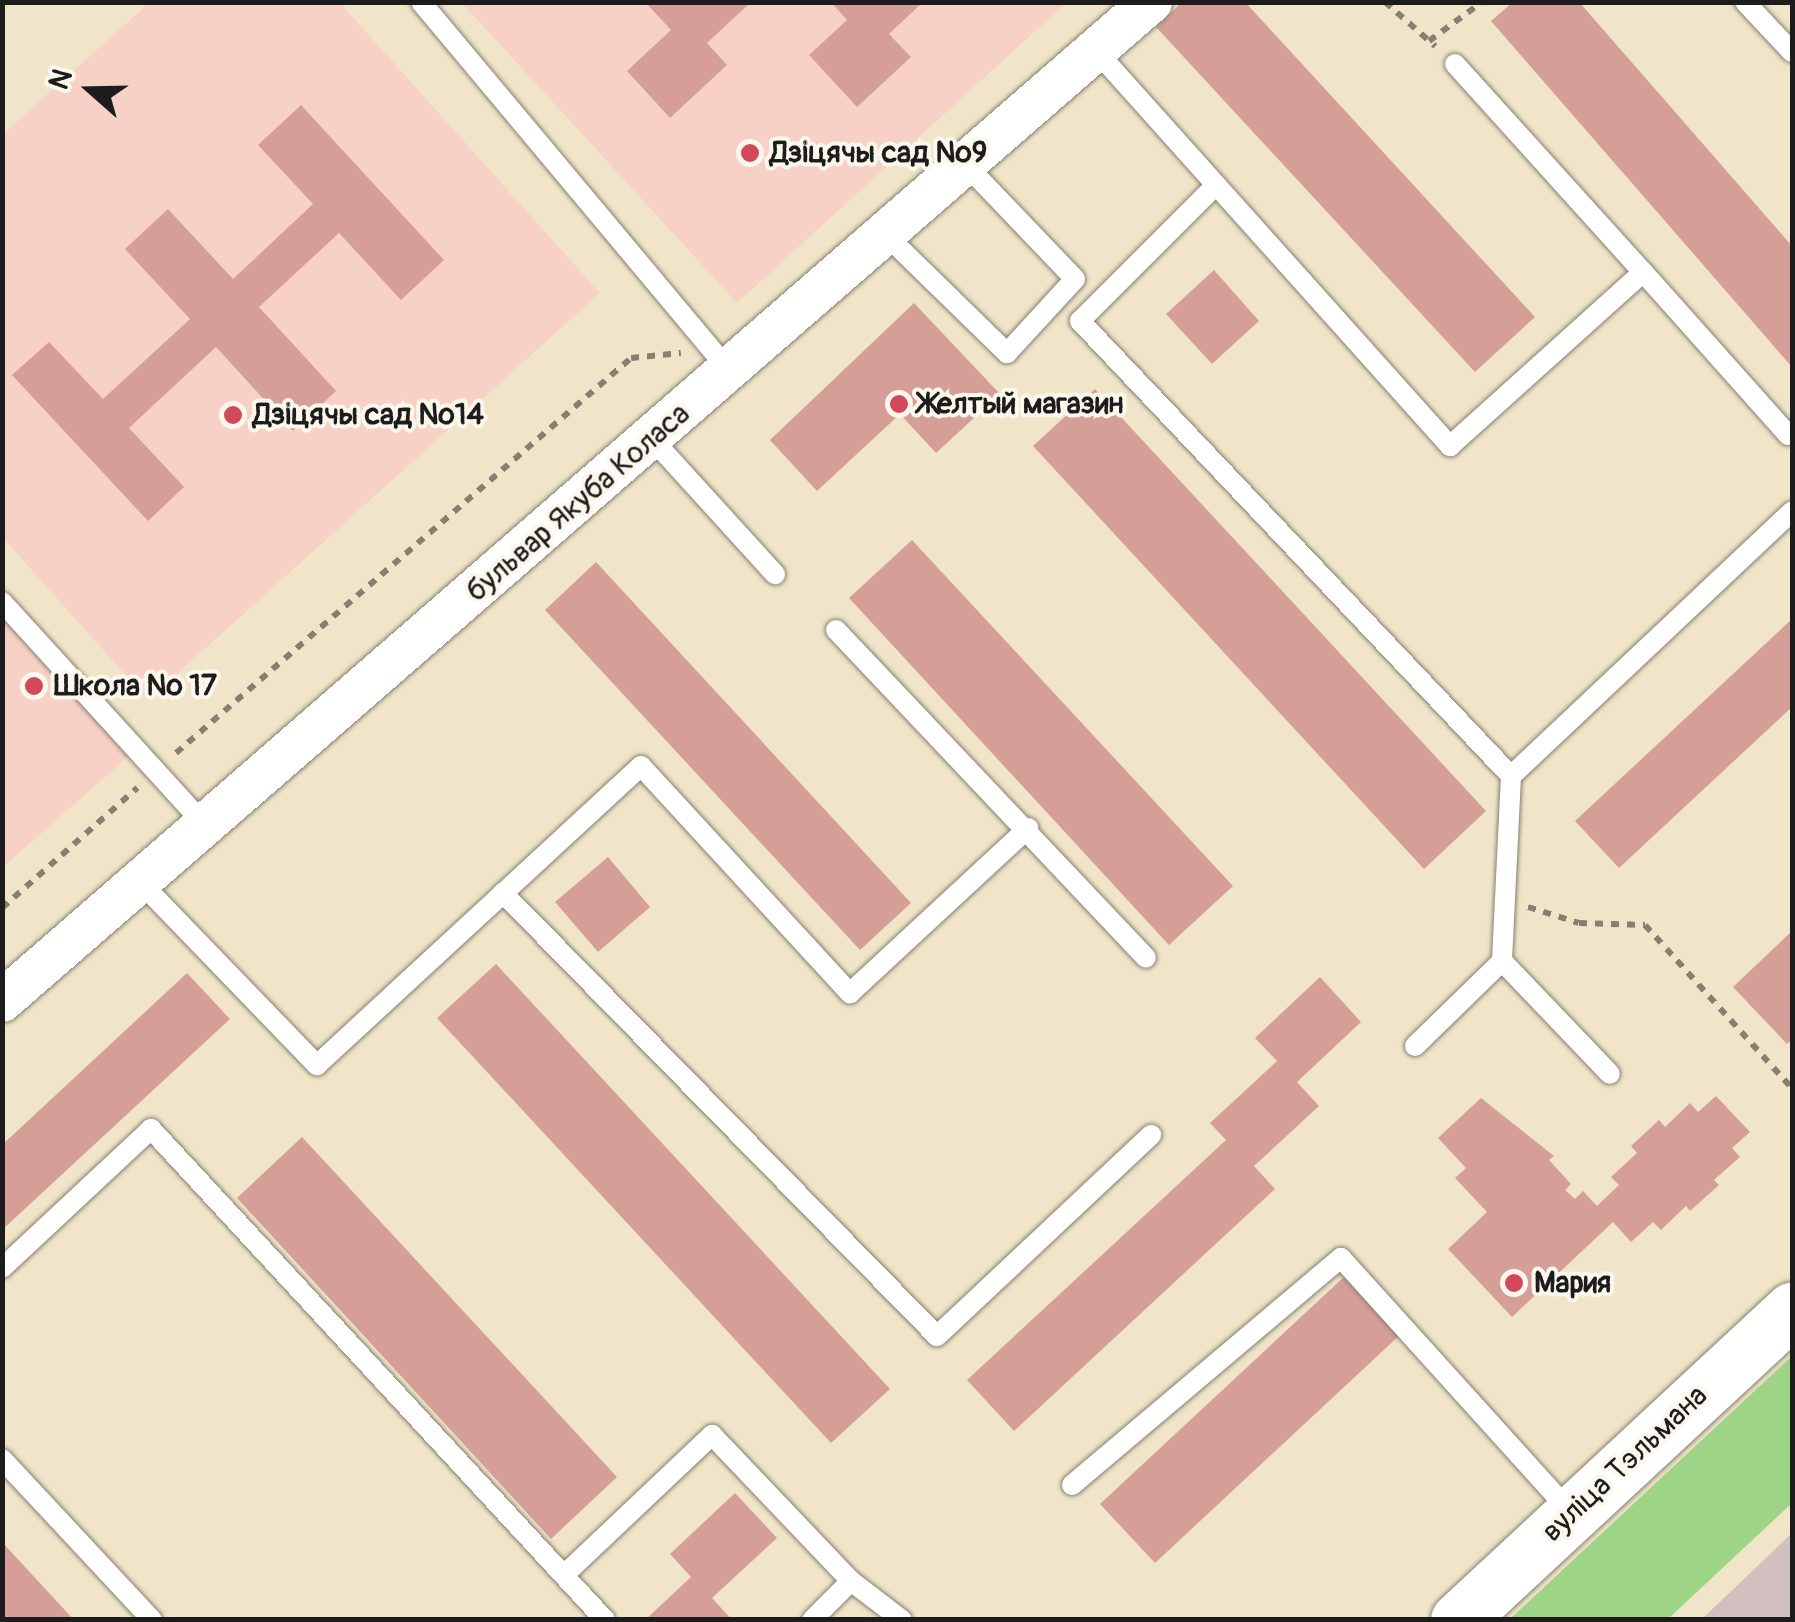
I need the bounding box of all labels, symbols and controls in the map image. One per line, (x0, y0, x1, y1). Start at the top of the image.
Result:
north arrow (40, 40, 140, 140)
text: N (42, 65, 81, 94)
place label: Дзіцячы сад №9 (770, 135, 987, 171)
marker: Дзіцячы сад №9 (739, 142, 761, 164)
place label: Желтый магазин (919, 386, 1123, 422)
marker: Желтый магазин (888, 393, 910, 415)
street label: бульвар Якуба Коласа (459, 396, 697, 610)
place label: Дзіцячы сад №14 (253, 397, 484, 433)
marker: Дзіцячы сад №14 (222, 404, 244, 426)
place label: Школа № 17 (54, 668, 217, 704)
marker: Школа № 17 (23, 675, 45, 697)
place label: Мария (1534, 1265, 1611, 1301)
marker: Мария (1503, 1272, 1525, 1294)
street label: вуліца Тэльмана (1535, 1378, 1715, 1550)

